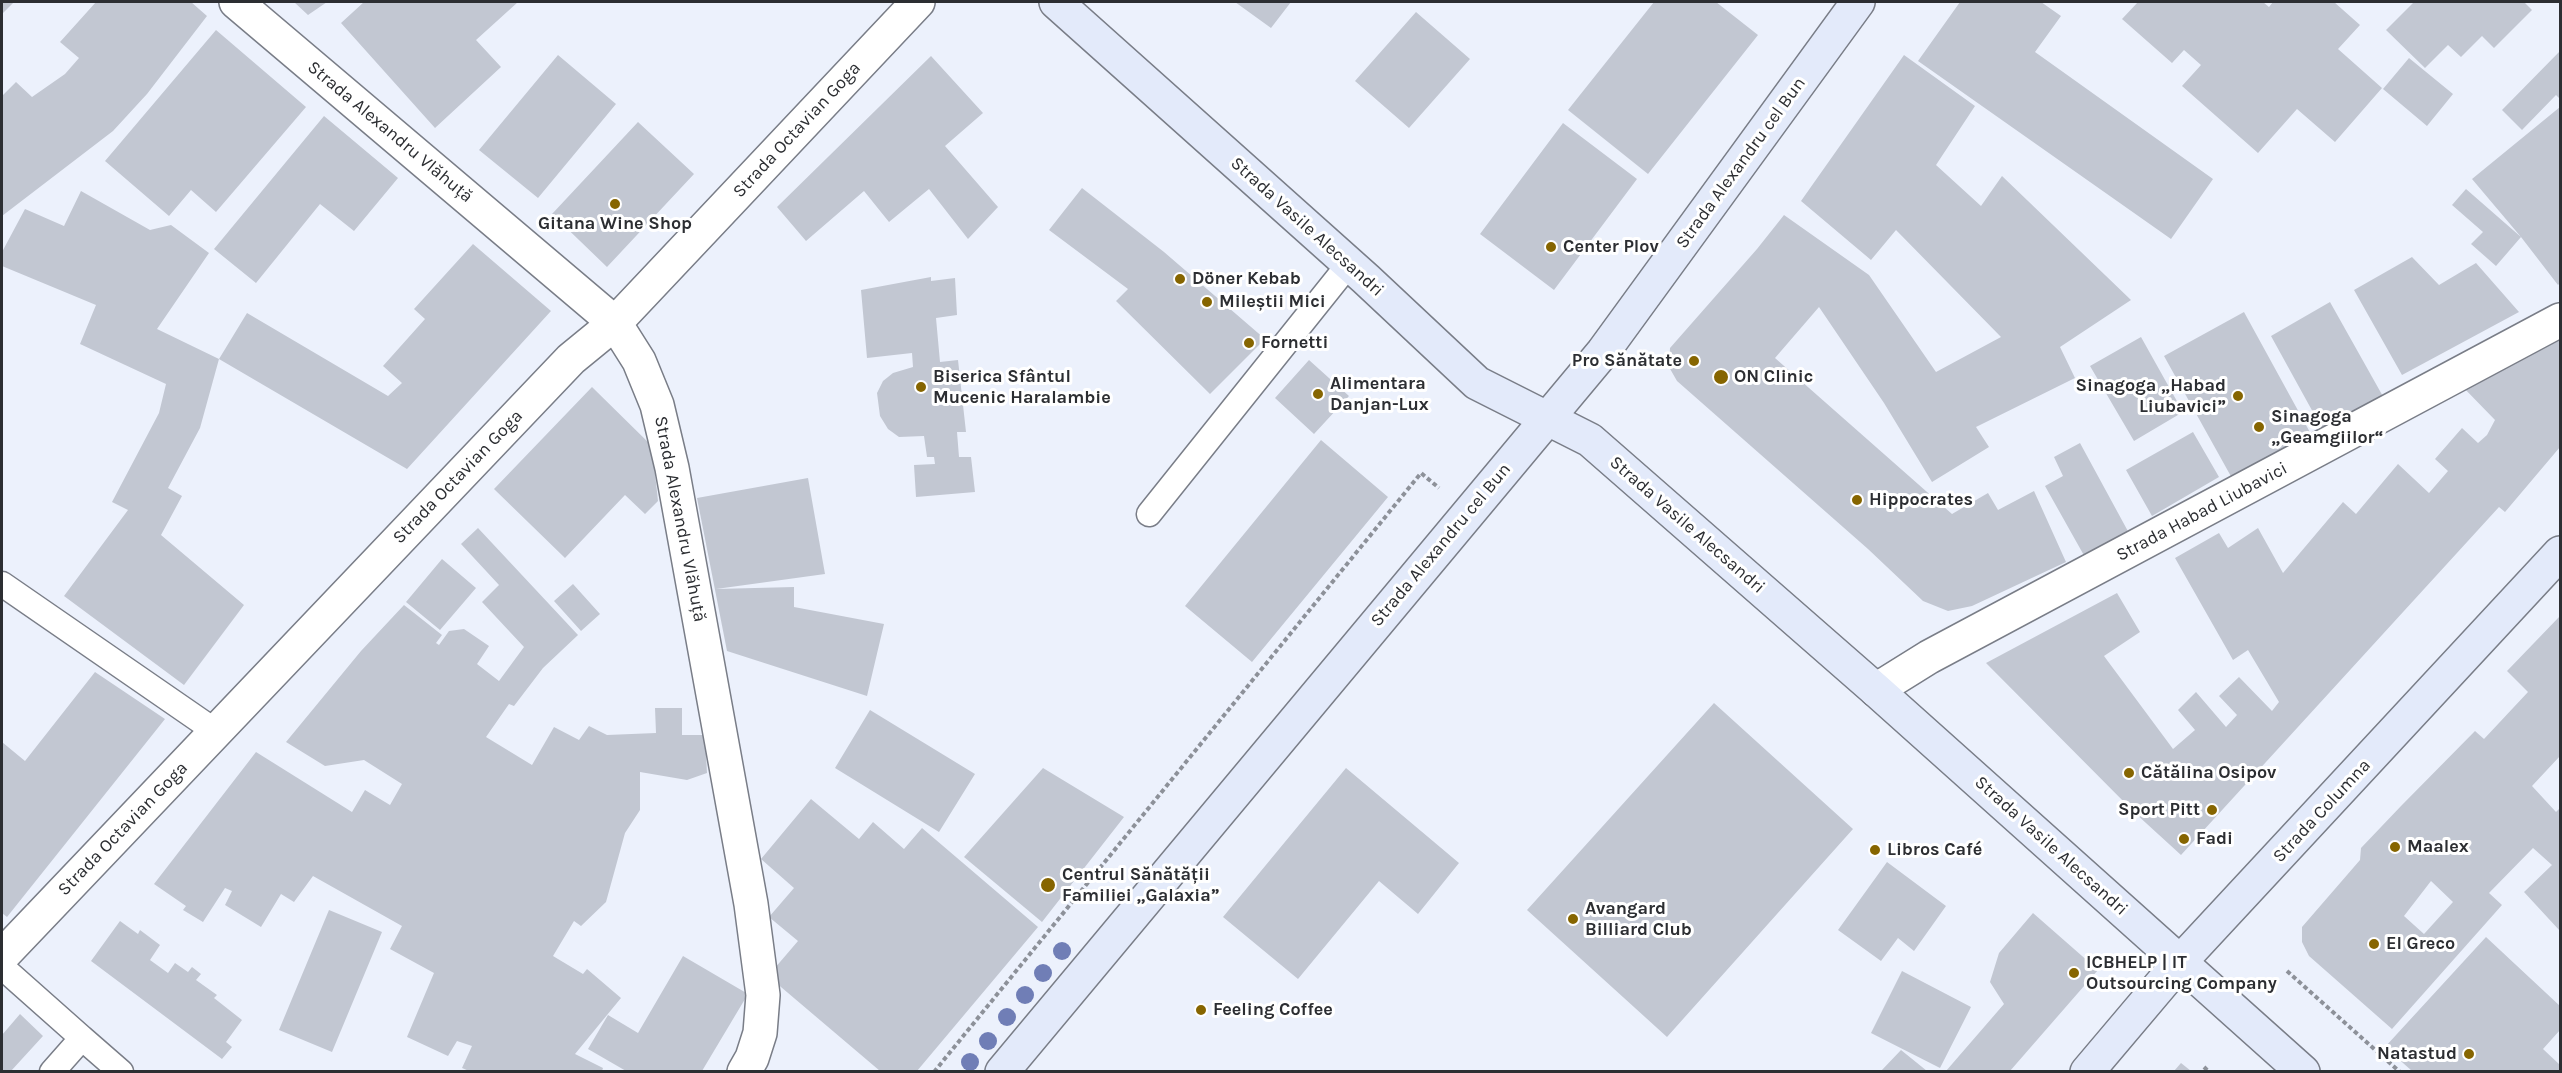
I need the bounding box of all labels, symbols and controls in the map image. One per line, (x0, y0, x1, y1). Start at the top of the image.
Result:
street label: Strada Alexandru Vlăhuță (303, 56, 477, 208)
street label: Strada Octavian Goga (729, 58, 865, 202)
street label: Strada Alexandru cel Bun (1672, 73, 1810, 253)
street label: Strada Vasile Alecsandri (1226, 153, 1388, 301)
marker: Gitana Wine Shop (608, 197, 622, 211)
place label: Gitana Wine Shop (538, 213, 692, 235)
place label: Center Plov (1563, 236, 1659, 258)
marker: Center Plov (1544, 240, 1558, 254)
place label: Döner Kebab (1192, 268, 1301, 290)
marker: Döner Kebab (1173, 272, 1187, 286)
place label: Mileștii Mici (1219, 291, 1326, 313)
marker: Mileștii Mici (1200, 295, 1214, 309)
place label: Fornetti (1261, 332, 1328, 354)
marker: Fornetti (1242, 336, 1256, 350)
place label: Pro Sănătate (1572, 350, 1682, 372)
marker: Pro Sănătate (1687, 354, 1701, 368)
place label: Biserica Sfântul Mucenic Haralambie (933, 366, 1111, 409)
place label: ON Clinic (1734, 366, 1813, 388)
marker: ON Clinic (1712, 368, 1730, 386)
place label: Alimentara Danjan-Lux (1330, 373, 1429, 416)
place label: Sinagoga „Habad Liubavici” (2076, 375, 2226, 418)
marker: Biserica Sfântul Mucenic Haralambie (914, 380, 928, 394)
marker: Alimentara Danjan-Lux (1311, 387, 1325, 401)
marker: Sinagoga „Habad Liubavici” (2231, 389, 2245, 403)
street label: Strada Octavian Goga (389, 406, 527, 548)
place label: Sinagoga „Geamgiilor“ (2271, 406, 2383, 448)
street label: Strada Alexandru Vlăhuță (649, 414, 711, 624)
marker: Sinagoga „Geamgiilor“ (2252, 420, 2266, 434)
street label: Strada Vasile Alecsandri (1605, 452, 1769, 598)
street label: Strada Habad Liubavici (2113, 458, 2291, 566)
street label: Strada Alexandru cel Bun (1366, 459, 1516, 631)
place label: Hippocrates (1869, 489, 1973, 511)
marker: Hippocrates (1850, 493, 1864, 507)
street label: Strada Columna (2269, 755, 2375, 867)
street label: Strada Octavian Goga (54, 758, 192, 900)
place label: Cătălina Osipov (2141, 762, 2276, 784)
marker: Cătălina Osipov (2122, 766, 2136, 780)
street label: Strada Vasile Alecsandri (1970, 772, 2132, 920)
place label: Sport Pitt (2118, 799, 2200, 821)
marker: Sport Pitt (2205, 803, 2219, 817)
place label: Fadi (2196, 828, 2233, 850)
marker: Fadi (2177, 832, 2191, 846)
place label: Maalex (2407, 836, 2469, 858)
place label: Libros Café (1887, 839, 1982, 861)
marker: Maalex (2388, 840, 2402, 854)
marker: Libros Café (1868, 843, 1882, 857)
place label: Centrul Sănătății Familiei „Galaxia” (1062, 864, 1219, 906)
marker: Centrul Sănătății Familiei „Galaxia” (1039, 876, 1057, 894)
place label: Avangard Billiard Club (1585, 898, 1692, 940)
marker: Avangard Billiard Club (1566, 912, 1580, 926)
place label: El Greco (2386, 933, 2455, 955)
marker: El Greco (2367, 937, 2381, 951)
place label: ICBHELP | IT Outsourcing Company (2086, 952, 2277, 994)
marker: ICBHELP | IT Outsourcing Company (2067, 966, 2081, 980)
place label: Feeling Coffee (1213, 999, 1333, 1021)
marker: Feeling Coffee (1194, 1003, 1208, 1017)
place label: Natastud (2377, 1043, 2457, 1065)
marker: Natastud (2462, 1047, 2476, 1061)

